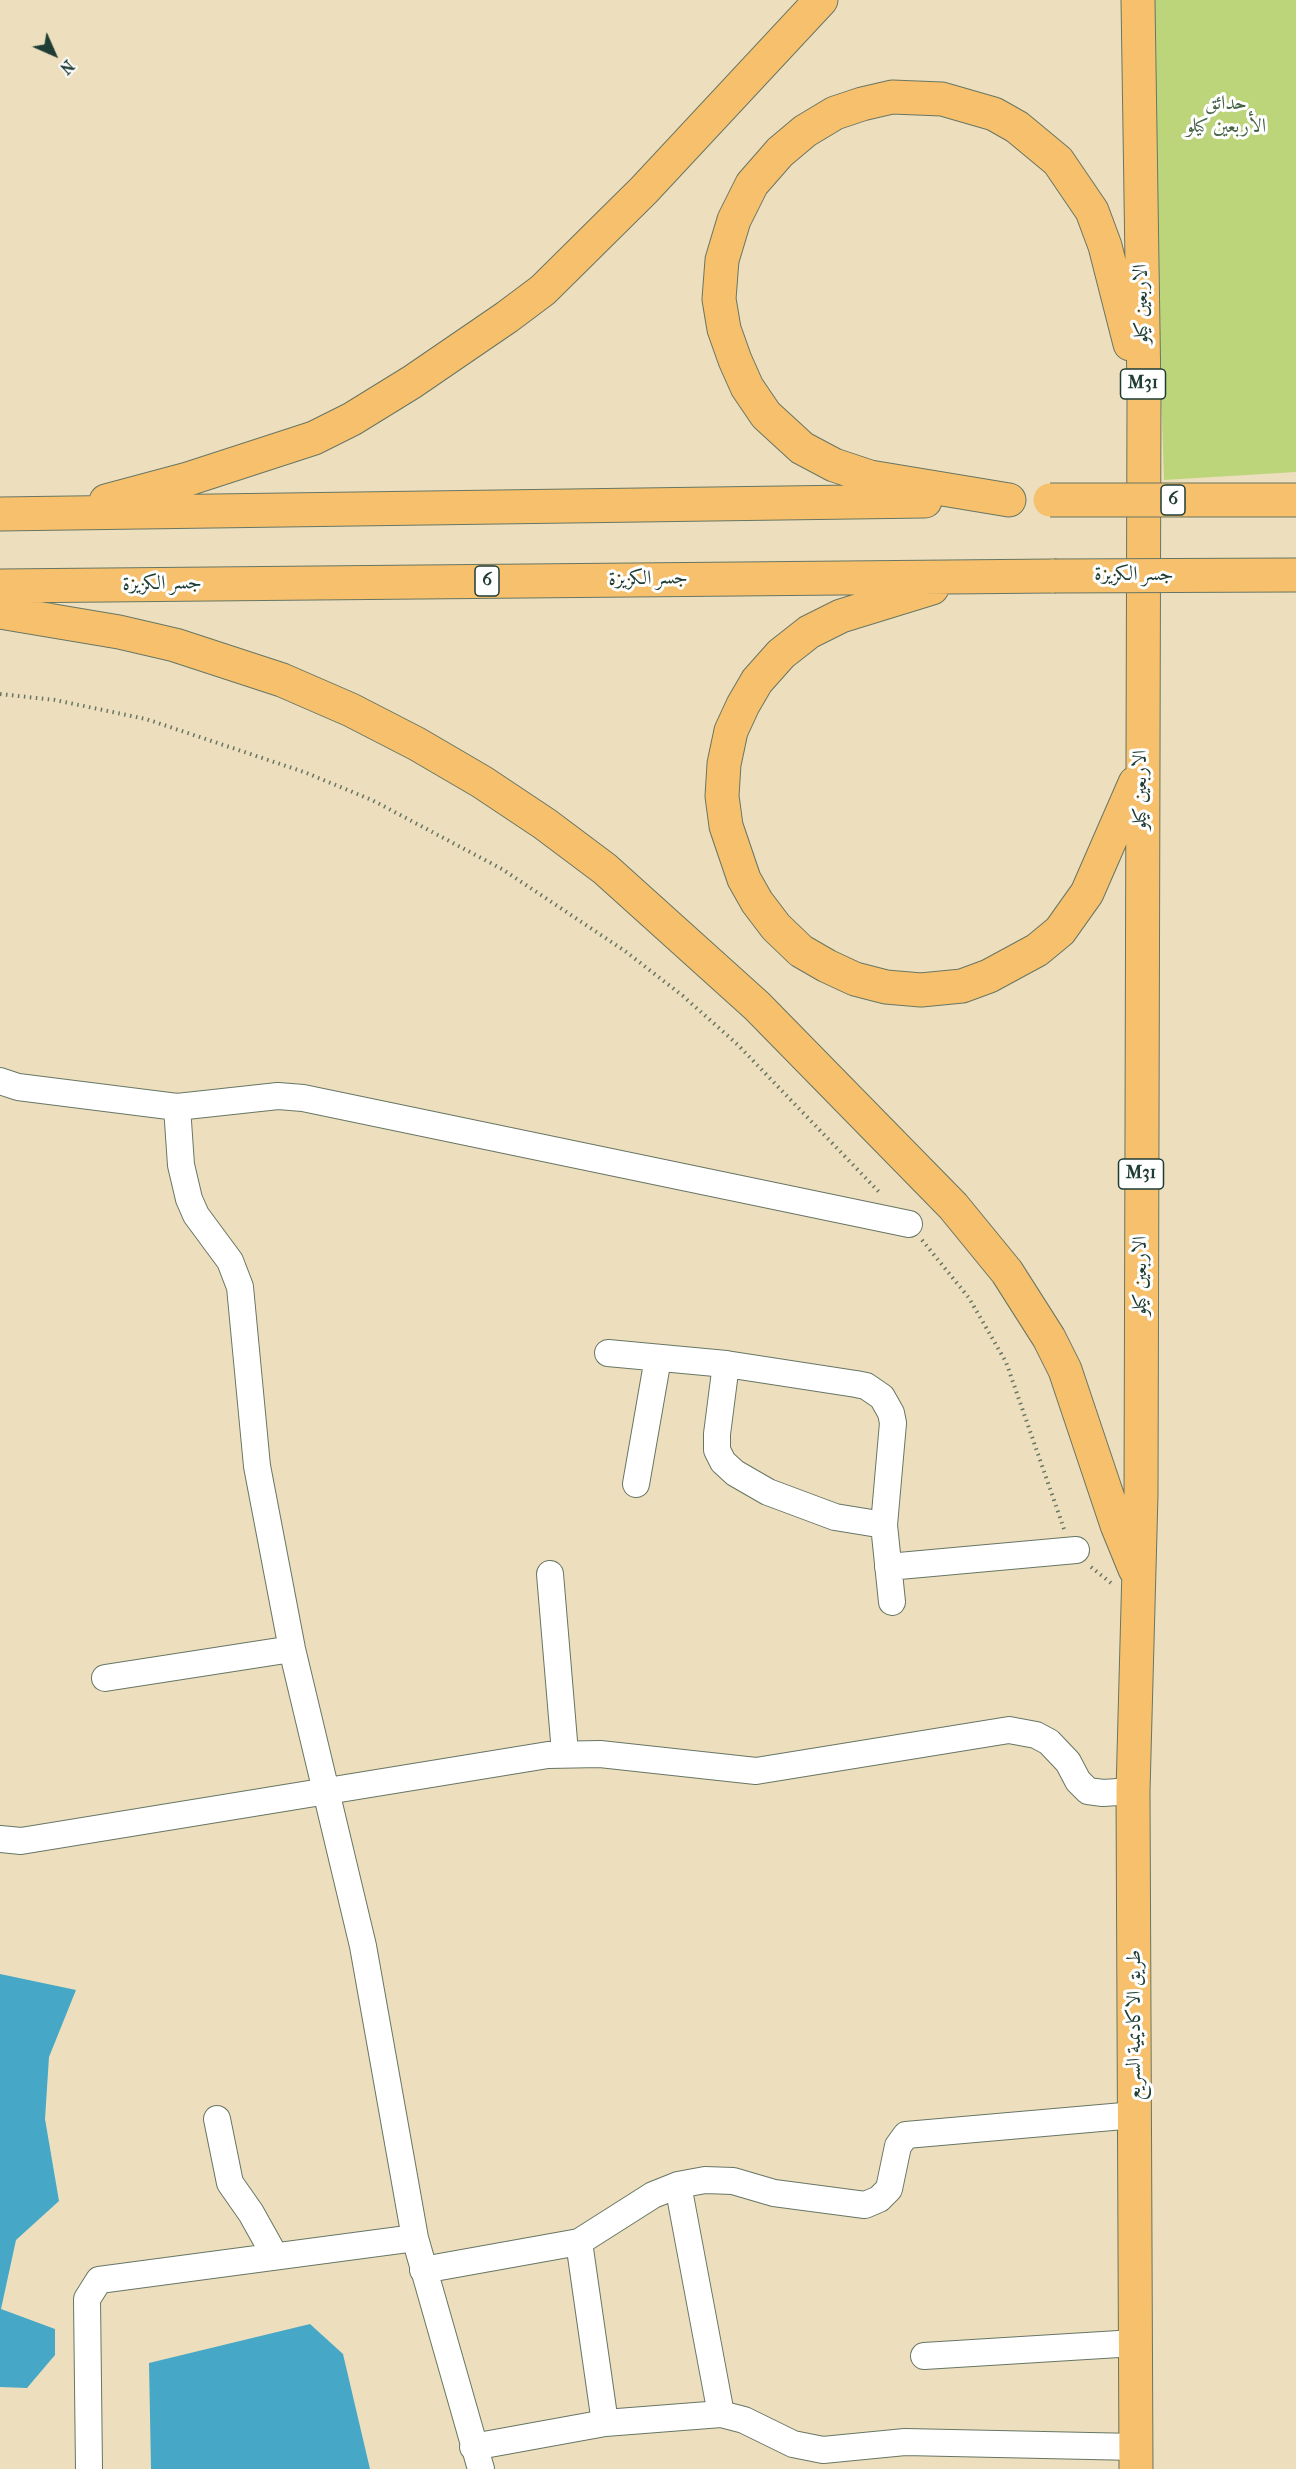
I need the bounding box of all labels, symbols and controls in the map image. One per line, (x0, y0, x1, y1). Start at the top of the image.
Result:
north arrow (24, 24, 84, 84)
text: N (56, 56, 78, 78)
park label: حدائق الأربعين كيلو (1186, 92, 1266, 139)
street label: الاربعين كيلو (1129, 264, 1155, 344)
road number: M31 (1120, 369, 1166, 399)
road number: 6 (1161, 485, 1185, 515)
street label: جسر الكزيزة (1094, 563, 1174, 587)
road number: 6 (475, 566, 499, 596)
street label: جسر الكزيزة (608, 566, 688, 592)
street label: جسر الكزيزة (122, 571, 202, 597)
street label: الاربعين كيلو (1129, 750, 1153, 830)
road number: M31 (1118, 1159, 1164, 1189)
street label: الاربعين كيلو (1129, 1236, 1153, 1316)
street label: طريق الاكاديمية السريع (1123, 1950, 1147, 2100)

